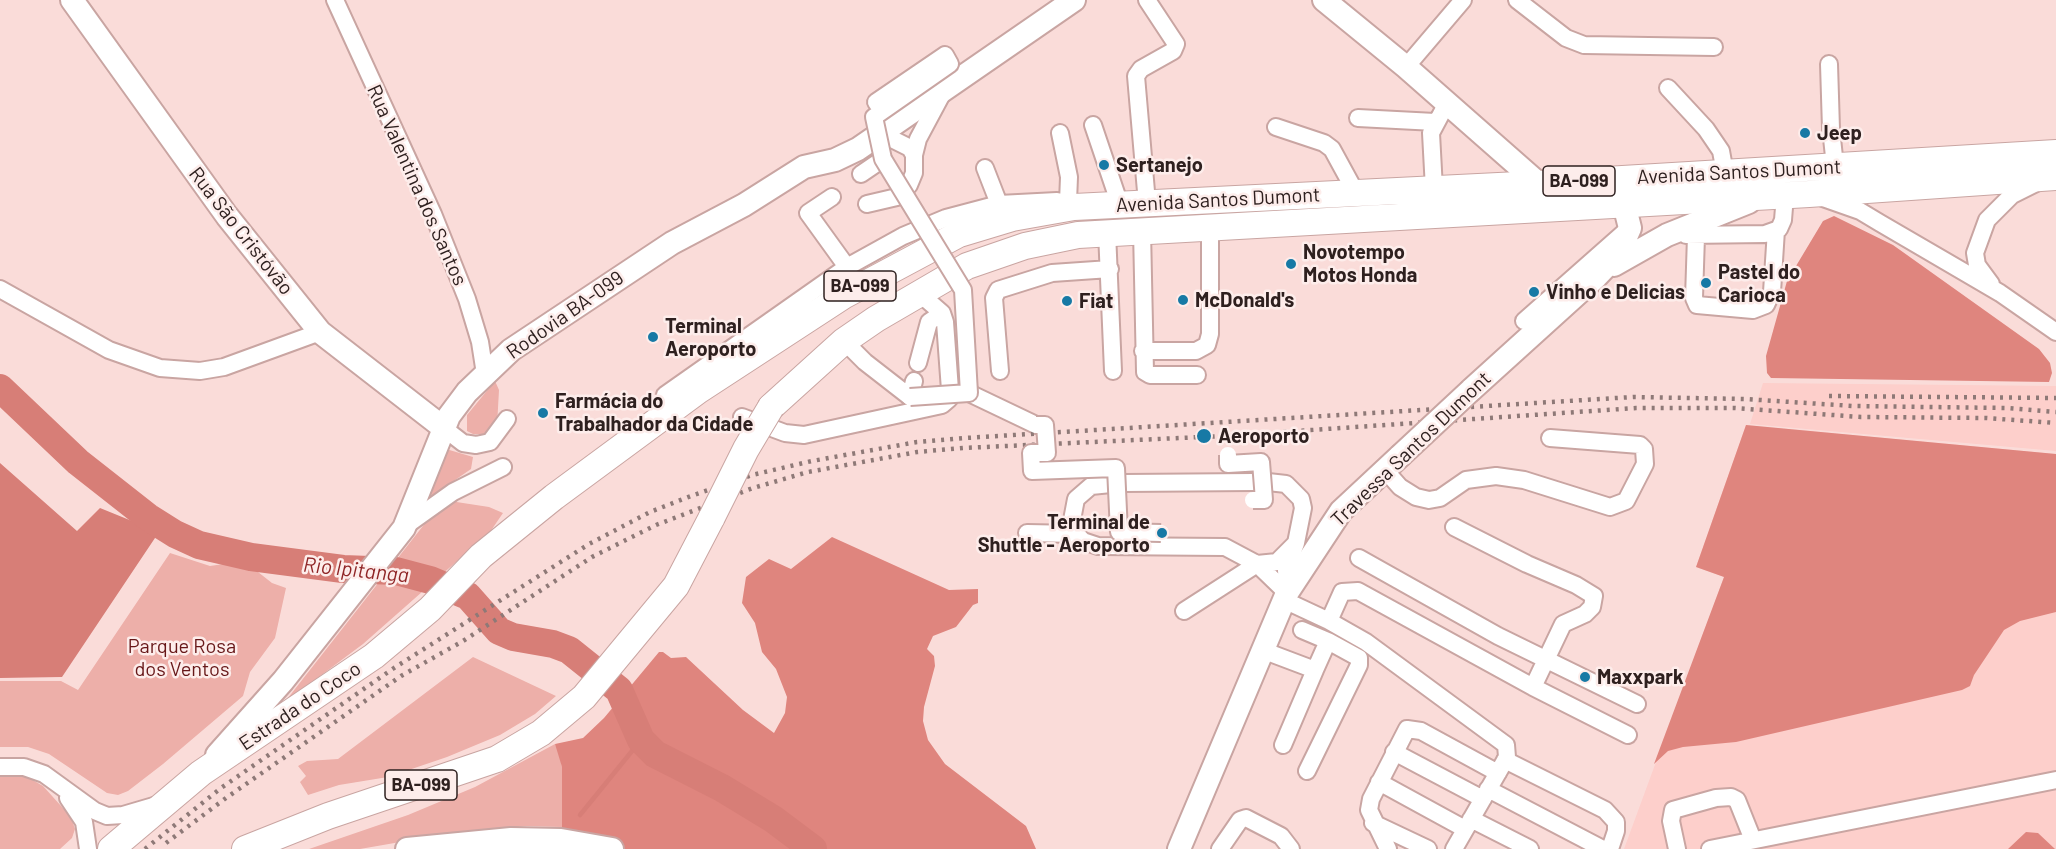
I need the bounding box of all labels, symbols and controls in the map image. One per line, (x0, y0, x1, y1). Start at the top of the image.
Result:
street label: Rua Valentina dos Santos (362, 81, 472, 289)
place label: Jeep (1817, 121, 1862, 145)
marker: Jeep (1798, 126, 1812, 140)
place label: Sertanejo (1116, 153, 1203, 177)
street label: Avenida Santos Dumont (1636, 155, 1842, 189)
marker: Sertanejo (1097, 158, 1111, 172)
street label: Rua São Cristóvão (184, 162, 298, 300)
road number: BA-099 (1543, 166, 1615, 196)
street label: Avenida Santos Dumont (1115, 183, 1321, 217)
place label: Novotempo Motos Honda (1303, 240, 1417, 287)
marker: Novotempo Motos Honda (1284, 257, 1298, 271)
place label: Pastel do Carioca (1718, 260, 1800, 307)
street label: Rodovia BA-099 (502, 266, 628, 364)
road number: BA-099 (824, 271, 896, 301)
marker: Pastel do Carioca (1699, 276, 1713, 290)
place label: Vinho e Delicias (1546, 280, 1685, 304)
marker: Vinho e Delicias (1527, 285, 1541, 299)
place label: McDonald's (1195, 288, 1294, 312)
place label: Fiat (1079, 289, 1113, 313)
marker: McDonald's (1176, 293, 1190, 307)
marker: Fiat (1060, 294, 1074, 308)
place label: Terminal Aeroporto (665, 314, 756, 361)
marker: Terminal Aeroporto (646, 330, 660, 344)
street label: Travessa Santos Dumont (1326, 366, 1496, 532)
place label: Farmácia do Trabalhador da Cidade (555, 389, 753, 436)
marker: Farmácia do Trabalhador da Cidade (536, 406, 550, 420)
place label: Aeroporto (1218, 424, 1309, 448)
marker: Aeroporto (1195, 427, 1213, 445)
place label: Terminal de Shuttle - Aeroporto (978, 510, 1150, 557)
marker: Terminal de Shuttle - Aeroporto (1155, 526, 1169, 540)
water label: Rio Ipitanga (302, 552, 410, 588)
park label: Parque Rosa dos Ventos (128, 634, 236, 681)
street label: Estrada do Coco (235, 656, 365, 756)
place label: Maxxpark (1597, 665, 1684, 689)
marker: Maxxpark (1578, 670, 1592, 684)
road number: BA-099 (385, 770, 457, 800)

